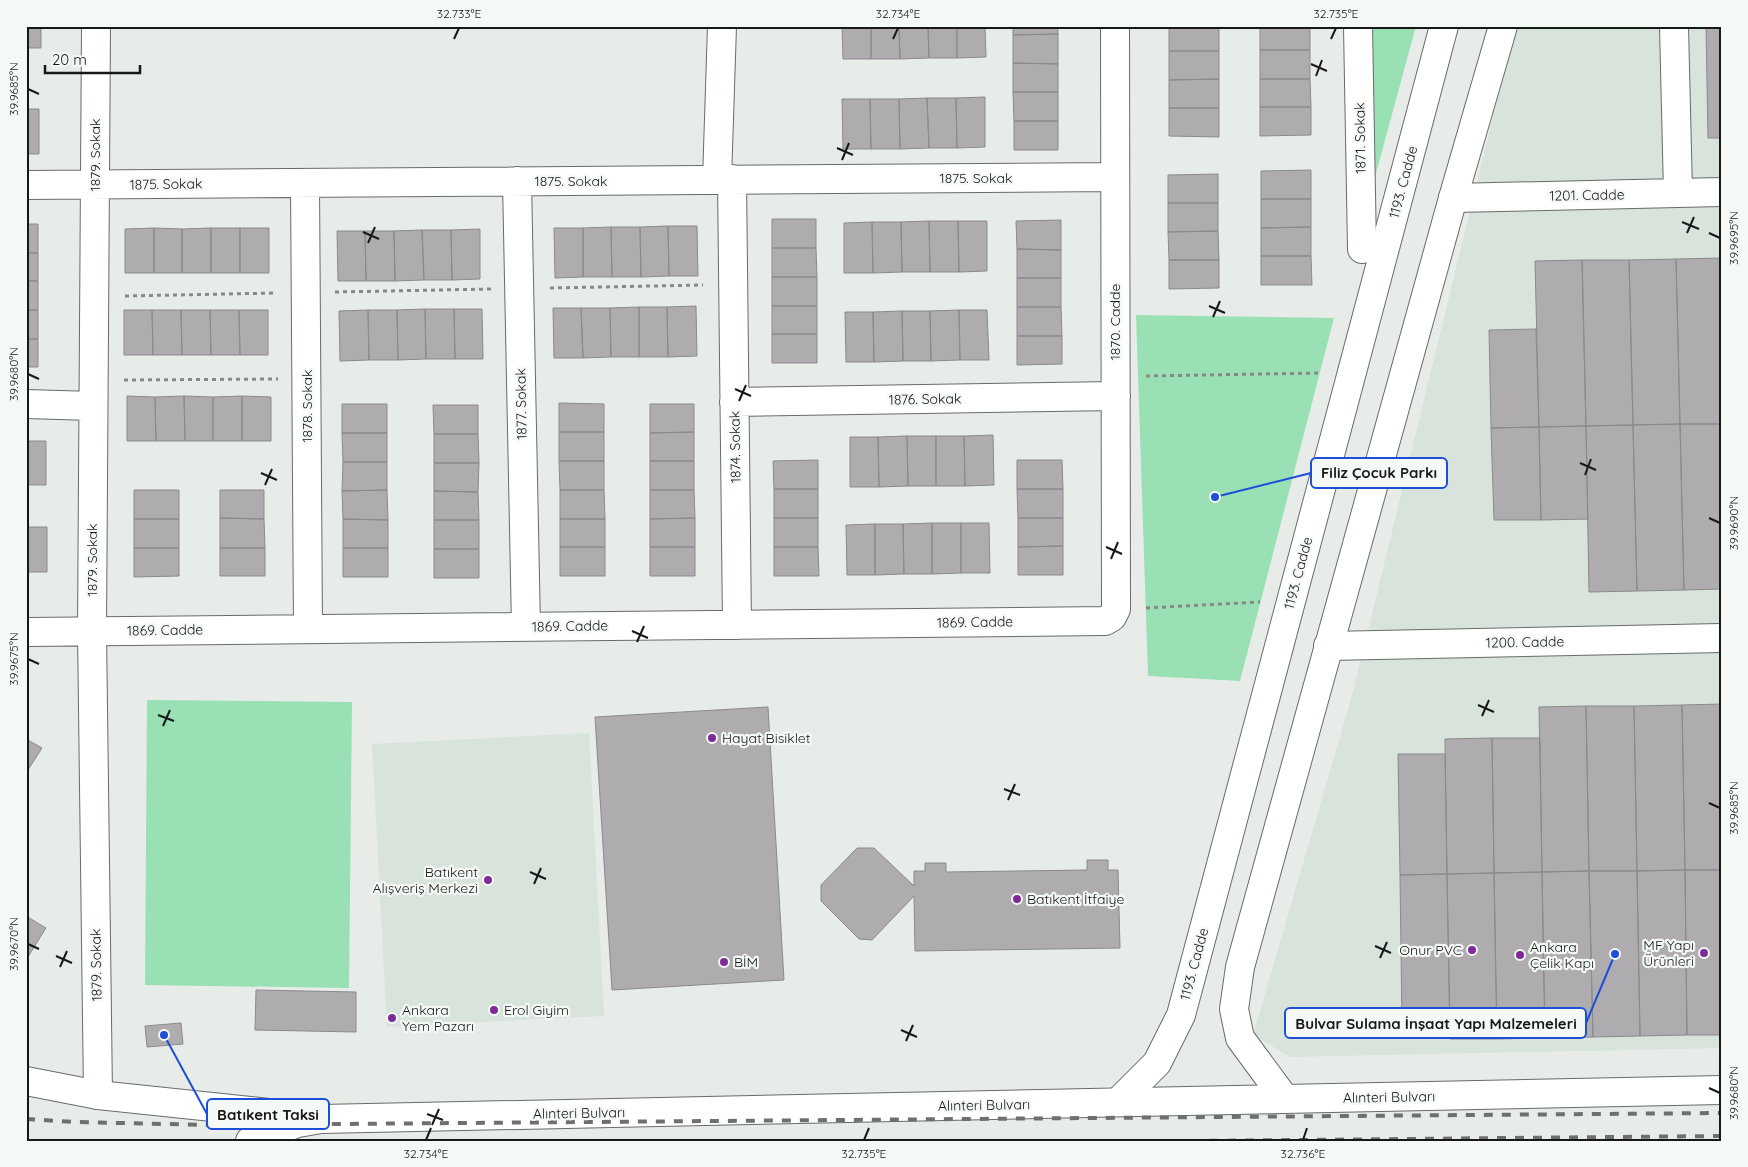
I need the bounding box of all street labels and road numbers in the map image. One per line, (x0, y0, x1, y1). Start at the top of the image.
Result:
street label: 1871. Sokak (1350, 102, 1370, 174)
street label: 1879. Sokak (86, 119, 104, 191)
street label: 1193. Cadde (1385, 144, 1421, 220)
street label: 1875. Sokak (940, 169, 1012, 187)
street label: 1875. Sokak (535, 172, 607, 190)
street label: 1875. Sokak (129, 174, 203, 194)
street label: 1201. Cadde (1549, 185, 1625, 205)
street label: 1870. Cadde (1106, 284, 1124, 360)
street label: 1877. Sokak (511, 368, 531, 440)
street label: 1878. Sokak (298, 369, 316, 443)
street label: 1876. Sokak (888, 389, 962, 409)
street label: 1874. Sokak (725, 411, 745, 483)
street label: 1879. Sokak (83, 524, 101, 596)
street label: 1193. Cadde (1280, 535, 1316, 611)
street label: 1869. Cadde (937, 612, 1013, 632)
street label: 1869. Cadde (532, 616, 608, 636)
street label: 1869. Cadde (127, 620, 203, 640)
street label: 1200. Cadde (1486, 632, 1564, 652)
street label: 1193. Cadde (1176, 926, 1212, 1002)
street label: 1879. Sokak (86, 928, 106, 1002)
street label: Alınteri Bulvarı (1343, 1087, 1435, 1107)
street label: Alınteri Bulvarı (938, 1095, 1030, 1115)
street label: Alınteri Bulvarı (533, 1103, 625, 1123)

